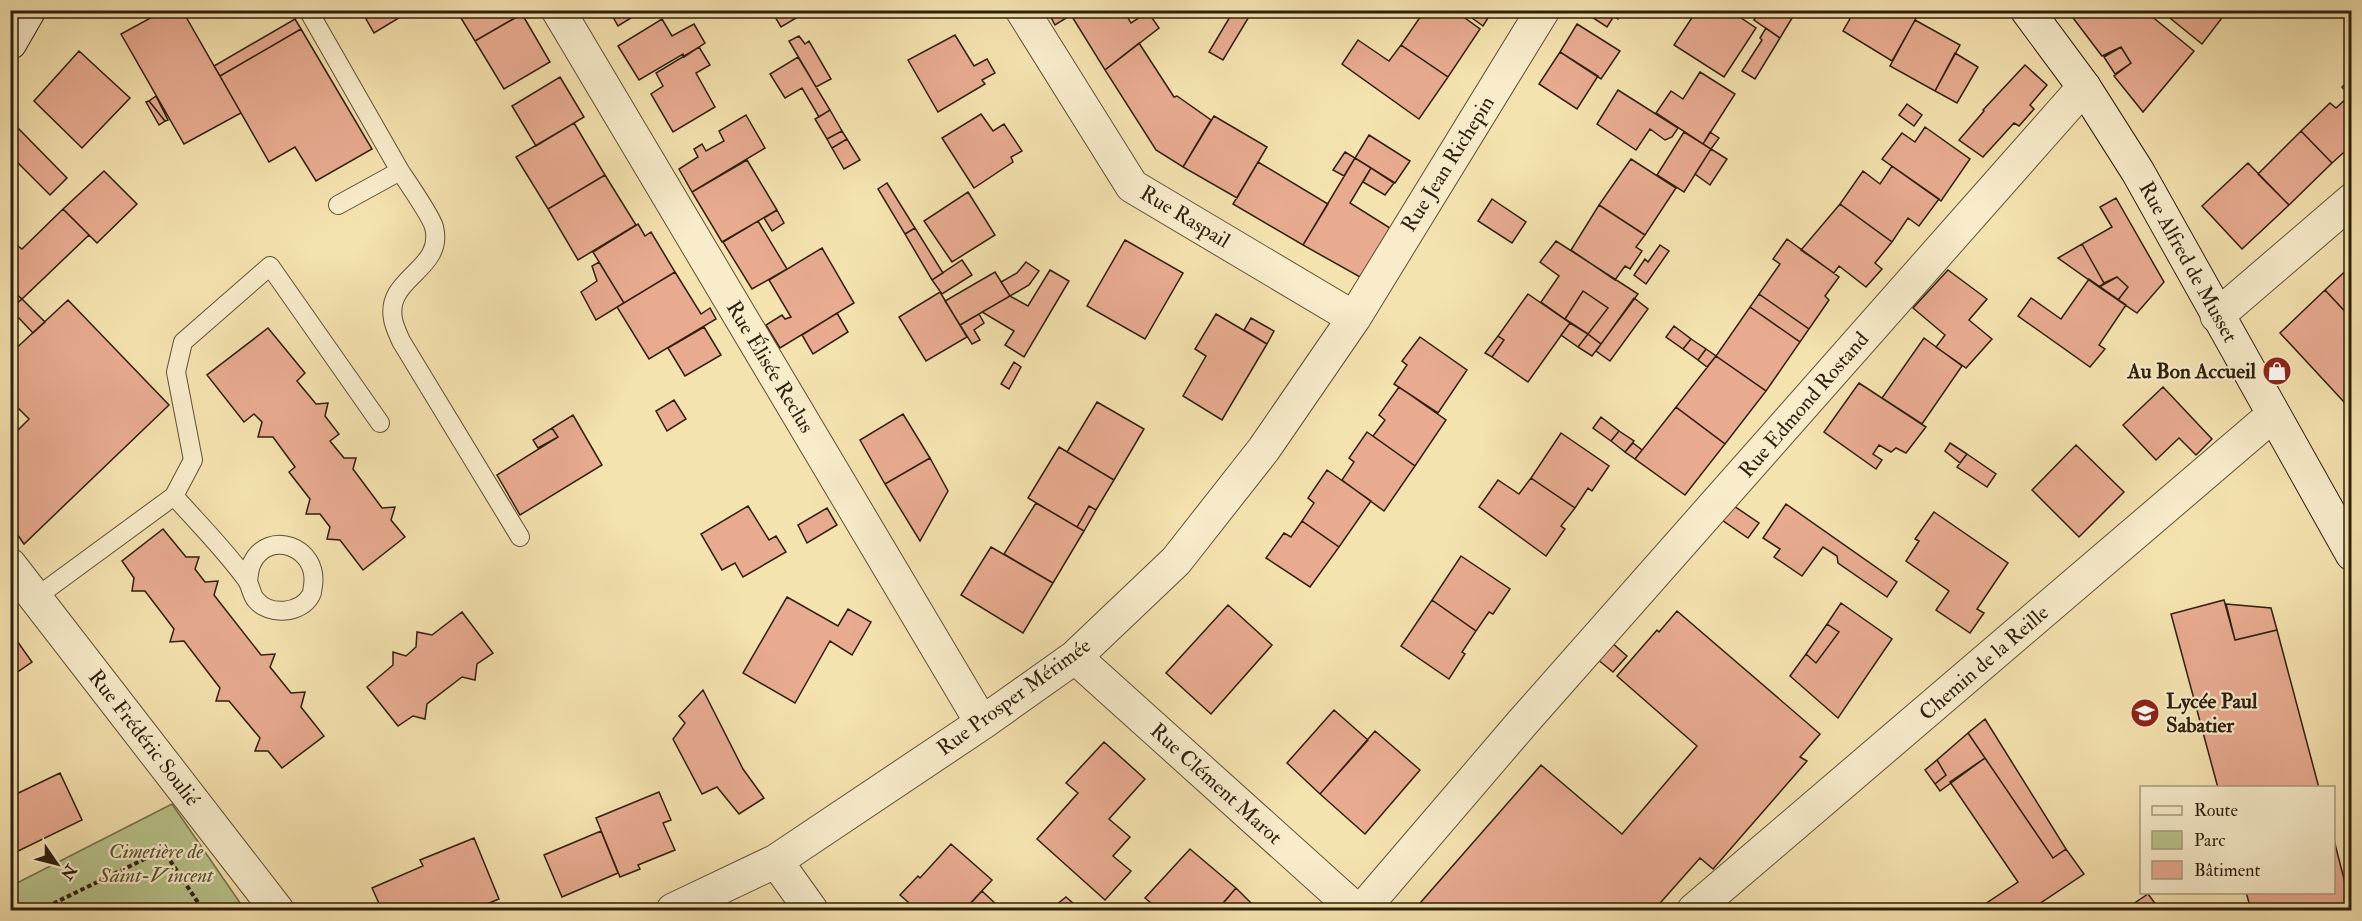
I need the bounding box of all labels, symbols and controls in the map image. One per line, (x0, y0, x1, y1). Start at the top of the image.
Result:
street label: Rue Jean Richepin (1395, 91, 1501, 237)
street label: Rue Alfred de Musset (2133, 177, 2244, 347)
street label: Rue Raspail (1135, 180, 1235, 255)
street label: Rue Élisée Reclus (720, 296, 820, 438)
street label: Rue Edmond Rostand (1733, 326, 1875, 484)
shop icon: Au Bon Accueil (2261, 355, 2293, 387)
place label: Au Bon Accueil (2127, 358, 2257, 385)
street label: Chemin de la Reille (1914, 599, 2055, 727)
street label: Rue Prosper Mérimée (932, 632, 1096, 762)
street label: Rue Frédéric Soulié (82, 664, 206, 812)
place label: Lycée Paul Sabatier (2166, 688, 2258, 739)
school or university icon: Lycée Paul Sabatier (2129, 697, 2161, 729)
street label: Rue Clément Marot (1144, 717, 1288, 851)
legend (2140, 786, 2335, 894)
text: Route (2194, 799, 2238, 822)
text: Parc (2194, 829, 2225, 852)
north arrow (27, 834, 87, 894)
park label: Cimetière de Saint-Vincent (98, 838, 214, 889)
text: Bâtiment (2194, 859, 2260, 882)
text: N (56, 860, 81, 884)

